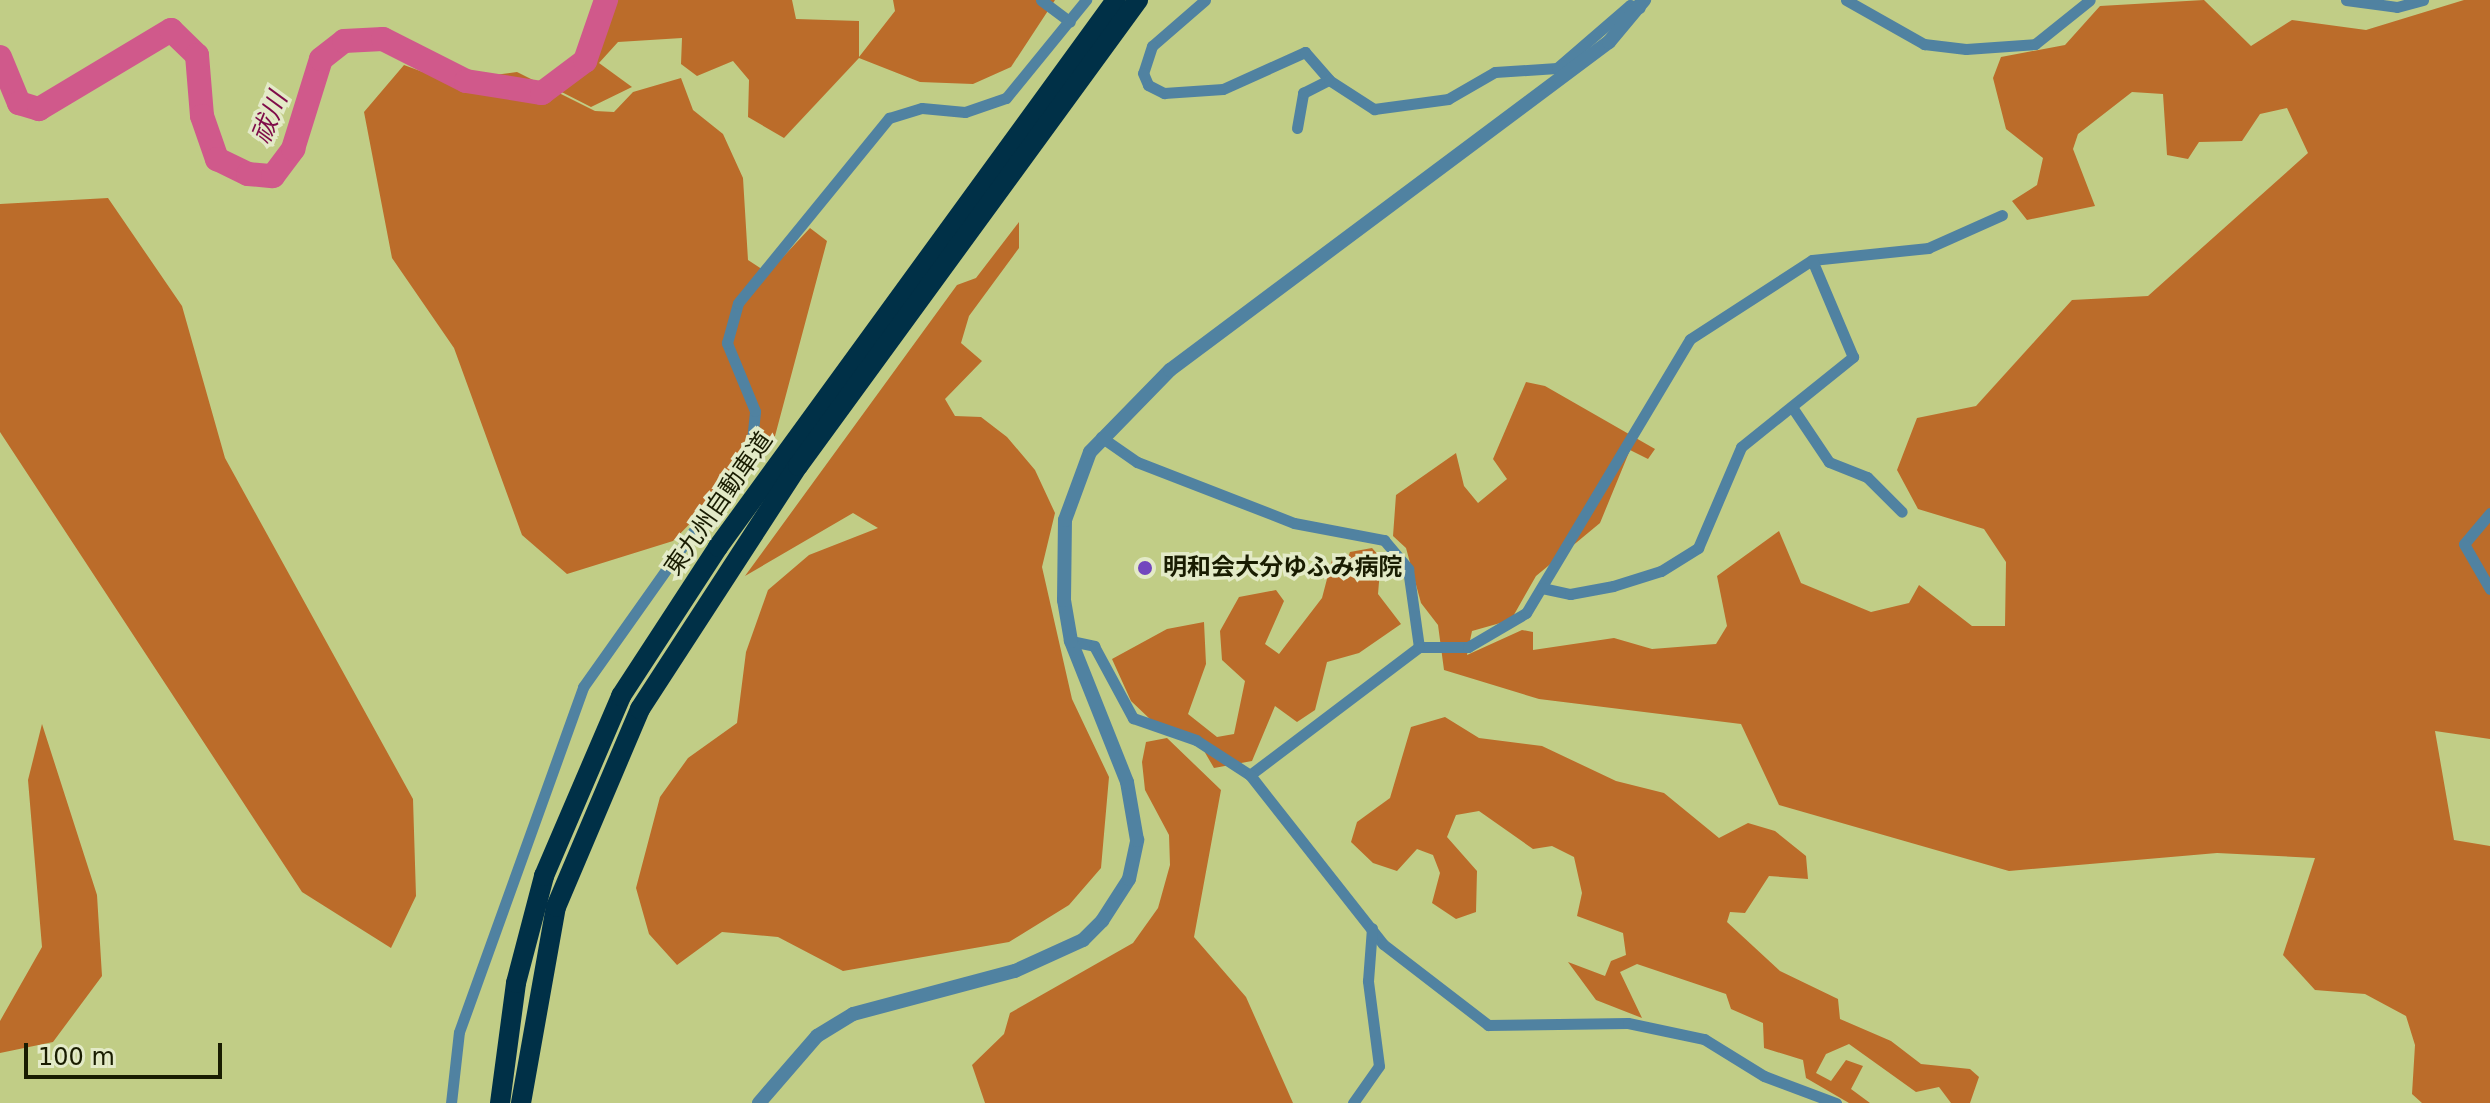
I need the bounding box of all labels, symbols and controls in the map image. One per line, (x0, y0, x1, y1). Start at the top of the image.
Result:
water label: 祓川 (246, 88, 294, 148)
street label: 東九州自動車道 (659, 427, 779, 581)
place label: 明和会大分ゆふみ病院 (1163, 554, 1403, 582)
marker: 明和会大分ゆふみ病院 (1134, 557, 1156, 579)
scale bar (28, 1027, 226, 1077)
text: 100 m (38, 1043, 115, 1071)

